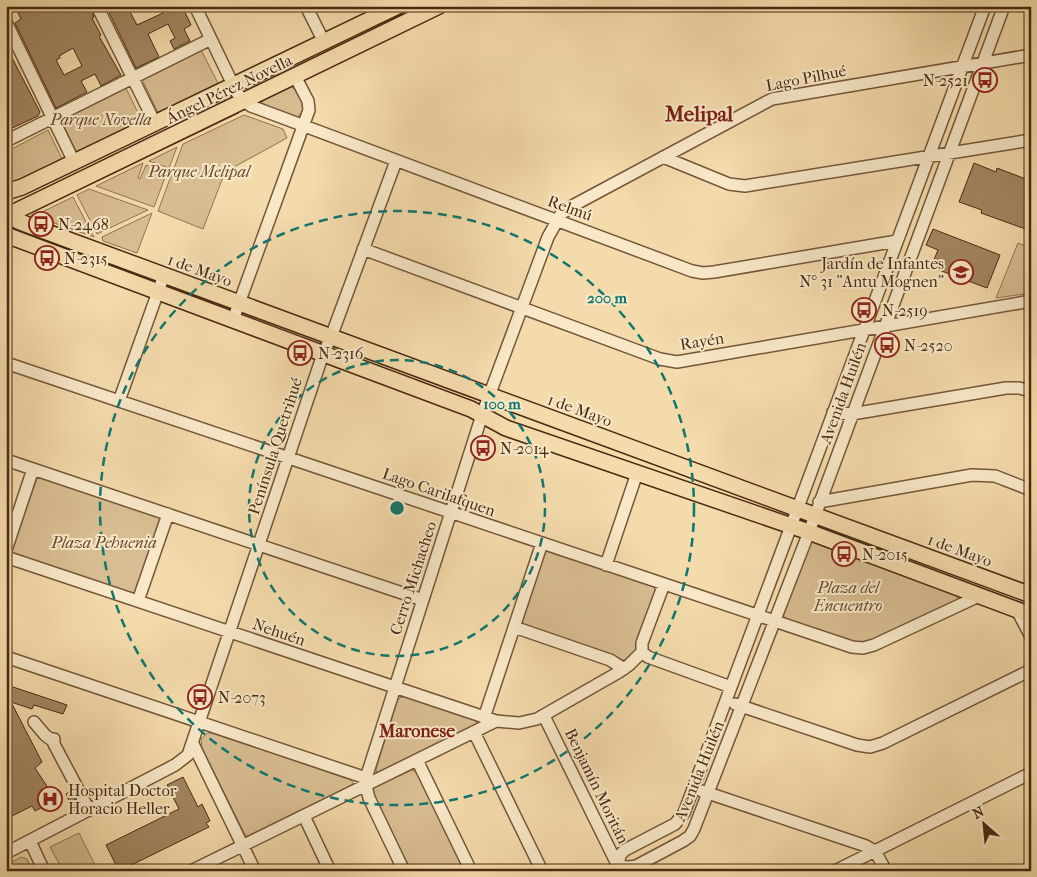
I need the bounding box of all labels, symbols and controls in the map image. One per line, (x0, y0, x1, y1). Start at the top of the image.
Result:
street label: Ángel Pérez Novella (162, 49, 296, 128)
street label: Lago Pilhué (764, 61, 848, 95)
bus stop icon: N-2521 (972, 67, 998, 93)
place label: N-2521 (923, 71, 968, 90)
district label: Melipal (664, 102, 733, 126)
park label: Parque Novella (49, 110, 152, 129)
park label: Parque Melipal (147, 162, 252, 181)
street label: Relmú (545, 191, 595, 225)
bus stop icon: N-2468 (28, 211, 54, 237)
place label: N-2468 (58, 215, 109, 234)
bus stop icon: N-2315 (34, 245, 60, 271)
place label: N-2315 (64, 249, 108, 268)
street label: 1 de Mayo (165, 250, 235, 290)
place label: Jardín de Infantes N° 31 "Antu Mognen" (799, 254, 944, 291)
school or university icon: Jardín de Infantes N° 31 "Antu Mognen" (948, 259, 974, 285)
text: 200 m (587, 289, 627, 307)
bus stop icon: N-2519 (851, 297, 877, 323)
place label: N-2519 (882, 301, 928, 320)
street label: Rayén (679, 328, 726, 354)
bus stop icon: N-2520 (874, 332, 900, 358)
place label: N-2520 (904, 336, 952, 355)
street label: Avenida Huilén (815, 339, 870, 447)
bus stop icon: N-2316 (287, 340, 313, 366)
place label: N-2316 (318, 344, 364, 363)
street label: Península Quetrihué (244, 375, 306, 517)
street label: 1 de Mayo (545, 390, 615, 430)
text: 100 m (483, 395, 521, 413)
bus stop icon: N-2014 (470, 435, 496, 461)
place label: N-2014 (500, 439, 549, 458)
street label: Lago Carilafquen (380, 464, 499, 520)
centre of rings (388, 499, 406, 517)
street label: Cerro Michacheo (386, 519, 440, 637)
street label: 1 de Mayo (925, 530, 995, 570)
park label: Plaza Pehuenia (50, 533, 157, 552)
bus stop icon: N-2015 (831, 541, 857, 567)
place label: N-2015 (862, 545, 908, 564)
park label: Plaza del Encuentro (813, 578, 883, 615)
street label: Nehuén (250, 614, 309, 650)
bus stop icon: N-2073 (187, 684, 213, 710)
place label: N-2073 (218, 688, 266, 707)
street label: Avenida Huilén (670, 717, 728, 825)
district label: Maronese (378, 721, 455, 742)
street label: Benjamín Moritán (561, 725, 633, 847)
place label: Hospital Doctor Horacio Heller (68, 781, 177, 818)
hospital icon: Hospital Doctor Horacio Heller (37, 786, 63, 812)
north arrow (960, 800, 1010, 850)
text: N (970, 803, 987, 823)

